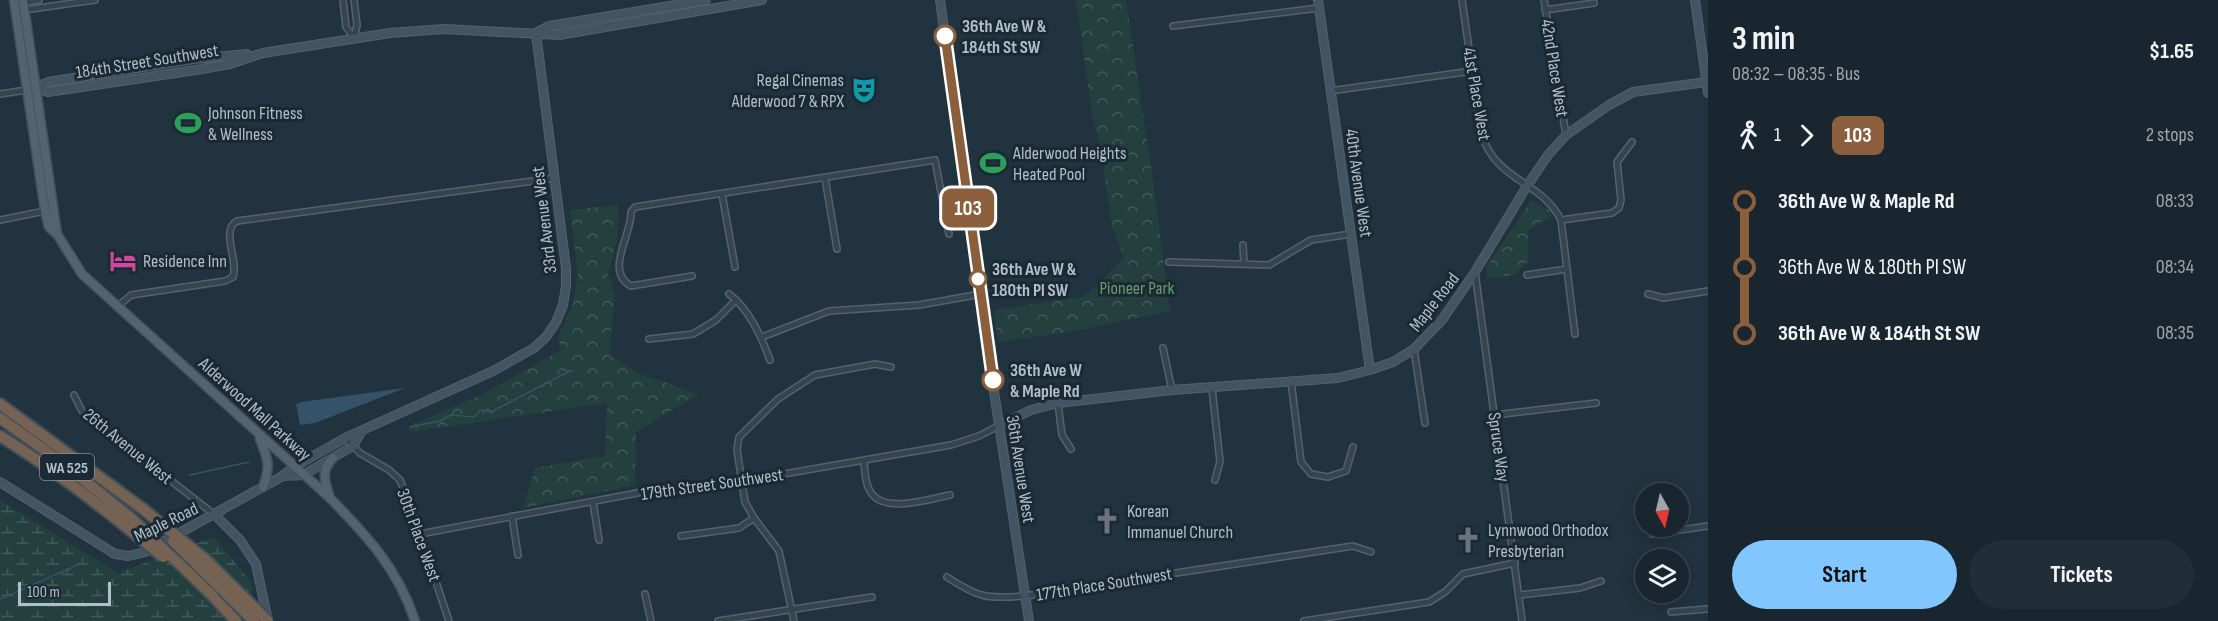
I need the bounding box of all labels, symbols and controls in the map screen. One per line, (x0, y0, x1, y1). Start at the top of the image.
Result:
place label: 36th Ave W & 184th St SW (962, 16, 1047, 58)
street label: 42nd Place West (1536, 18, 1573, 119)
text: 3 min (1732, 19, 1795, 59)
marker: 36th Ave W & 184th St SW (934, 25, 956, 47)
text: $1.65 (2149, 38, 2194, 65)
street label: 184th Street Southwest (74, 40, 220, 83)
street label: 41st Place West (1458, 46, 1495, 143)
text: 08:32 – 08:35 · Bus (1732, 62, 1860, 86)
place label: Regal Cinemas Alderwood 7 & RPX (731, 70, 844, 112)
theatre icon: Regal Cinemas Alderwood 7 & RPX (849, 75, 879, 105)
place label: Johnson Fitness & Wellness (207, 103, 303, 145)
sports icon: Johnson Fitness & Wellness (173, 108, 203, 138)
icon: walk (1732, 119, 1765, 152)
icon: forward (1790, 119, 1823, 152)
text: 1 (1774, 123, 1781, 147)
text: 103 (1844, 123, 1872, 148)
text: 2 stops (2146, 123, 2194, 147)
street label: 40th Avenue West (1341, 128, 1377, 239)
place label: Alderwood Heights Heated Pool (1012, 143, 1126, 185)
sports icon: Alderwood Heights Heated Pool (978, 148, 1008, 178)
street label: 33rd Avenue West (527, 165, 561, 275)
line badge: 103 (934, 188, 1002, 228)
text: 36th Ave W & Maple Rd (1778, 188, 1954, 215)
text: 08:33 (2156, 189, 2194, 213)
text: 103 (954, 196, 982, 221)
hotel icon: Residence Inn (108, 246, 138, 276)
place label: Residence Inn (143, 251, 227, 272)
text: 36th Ave W & 180th Pl SW (1778, 254, 1966, 281)
text: 08:34 (2156, 255, 2194, 279)
place label: 36th Ave W & 180th Pl SW (992, 259, 1077, 301)
street label: Maple Road (1405, 269, 1464, 336)
marker: 36th Ave W & 180th Pl SW (969, 270, 987, 288)
park label: Pioneer Park (1100, 278, 1175, 299)
text: 36th Ave W & 184th St SW (1778, 320, 1980, 347)
text: 08:35 (2156, 321, 2194, 345)
street label: Alderwood Mall Parkway (193, 353, 315, 465)
place label: 36th Ave W & Maple Rd (1010, 360, 1082, 402)
marker: 36th Ave W & Maple Rd (982, 369, 1004, 391)
street label: 26th Avenue West (79, 404, 177, 489)
street label: Spruce Way (1483, 411, 1514, 483)
street label: 36th Avenue West (1002, 414, 1039, 525)
road number: WA 525 (40, 454, 94, 480)
street label: 179th Street Southwest (640, 464, 785, 505)
north arrow (1635, 483, 1689, 537)
map controls (1635, 483, 1689, 603)
street label: 30th Place West (392, 486, 445, 585)
street label: Maple Road (131, 498, 202, 547)
place label: Korean Immanuel Church (1127, 501, 1233, 543)
church icon: Korean Immanuel Church (1092, 506, 1122, 536)
place label: Lynnwood Orthodox Presbyterian (1488, 520, 1609, 562)
church icon: Lynnwood Orthodox Presbyterian (1453, 525, 1483, 555)
button: Start (1732, 540, 1957, 609)
button: Tickets (1969, 540, 2194, 609)
button: layers (1635, 549, 1689, 603)
street label: 177th Place Southwest (1035, 563, 1174, 606)
scale bar (18, 579, 111, 606)
text: 100 m (27, 583, 60, 602)

